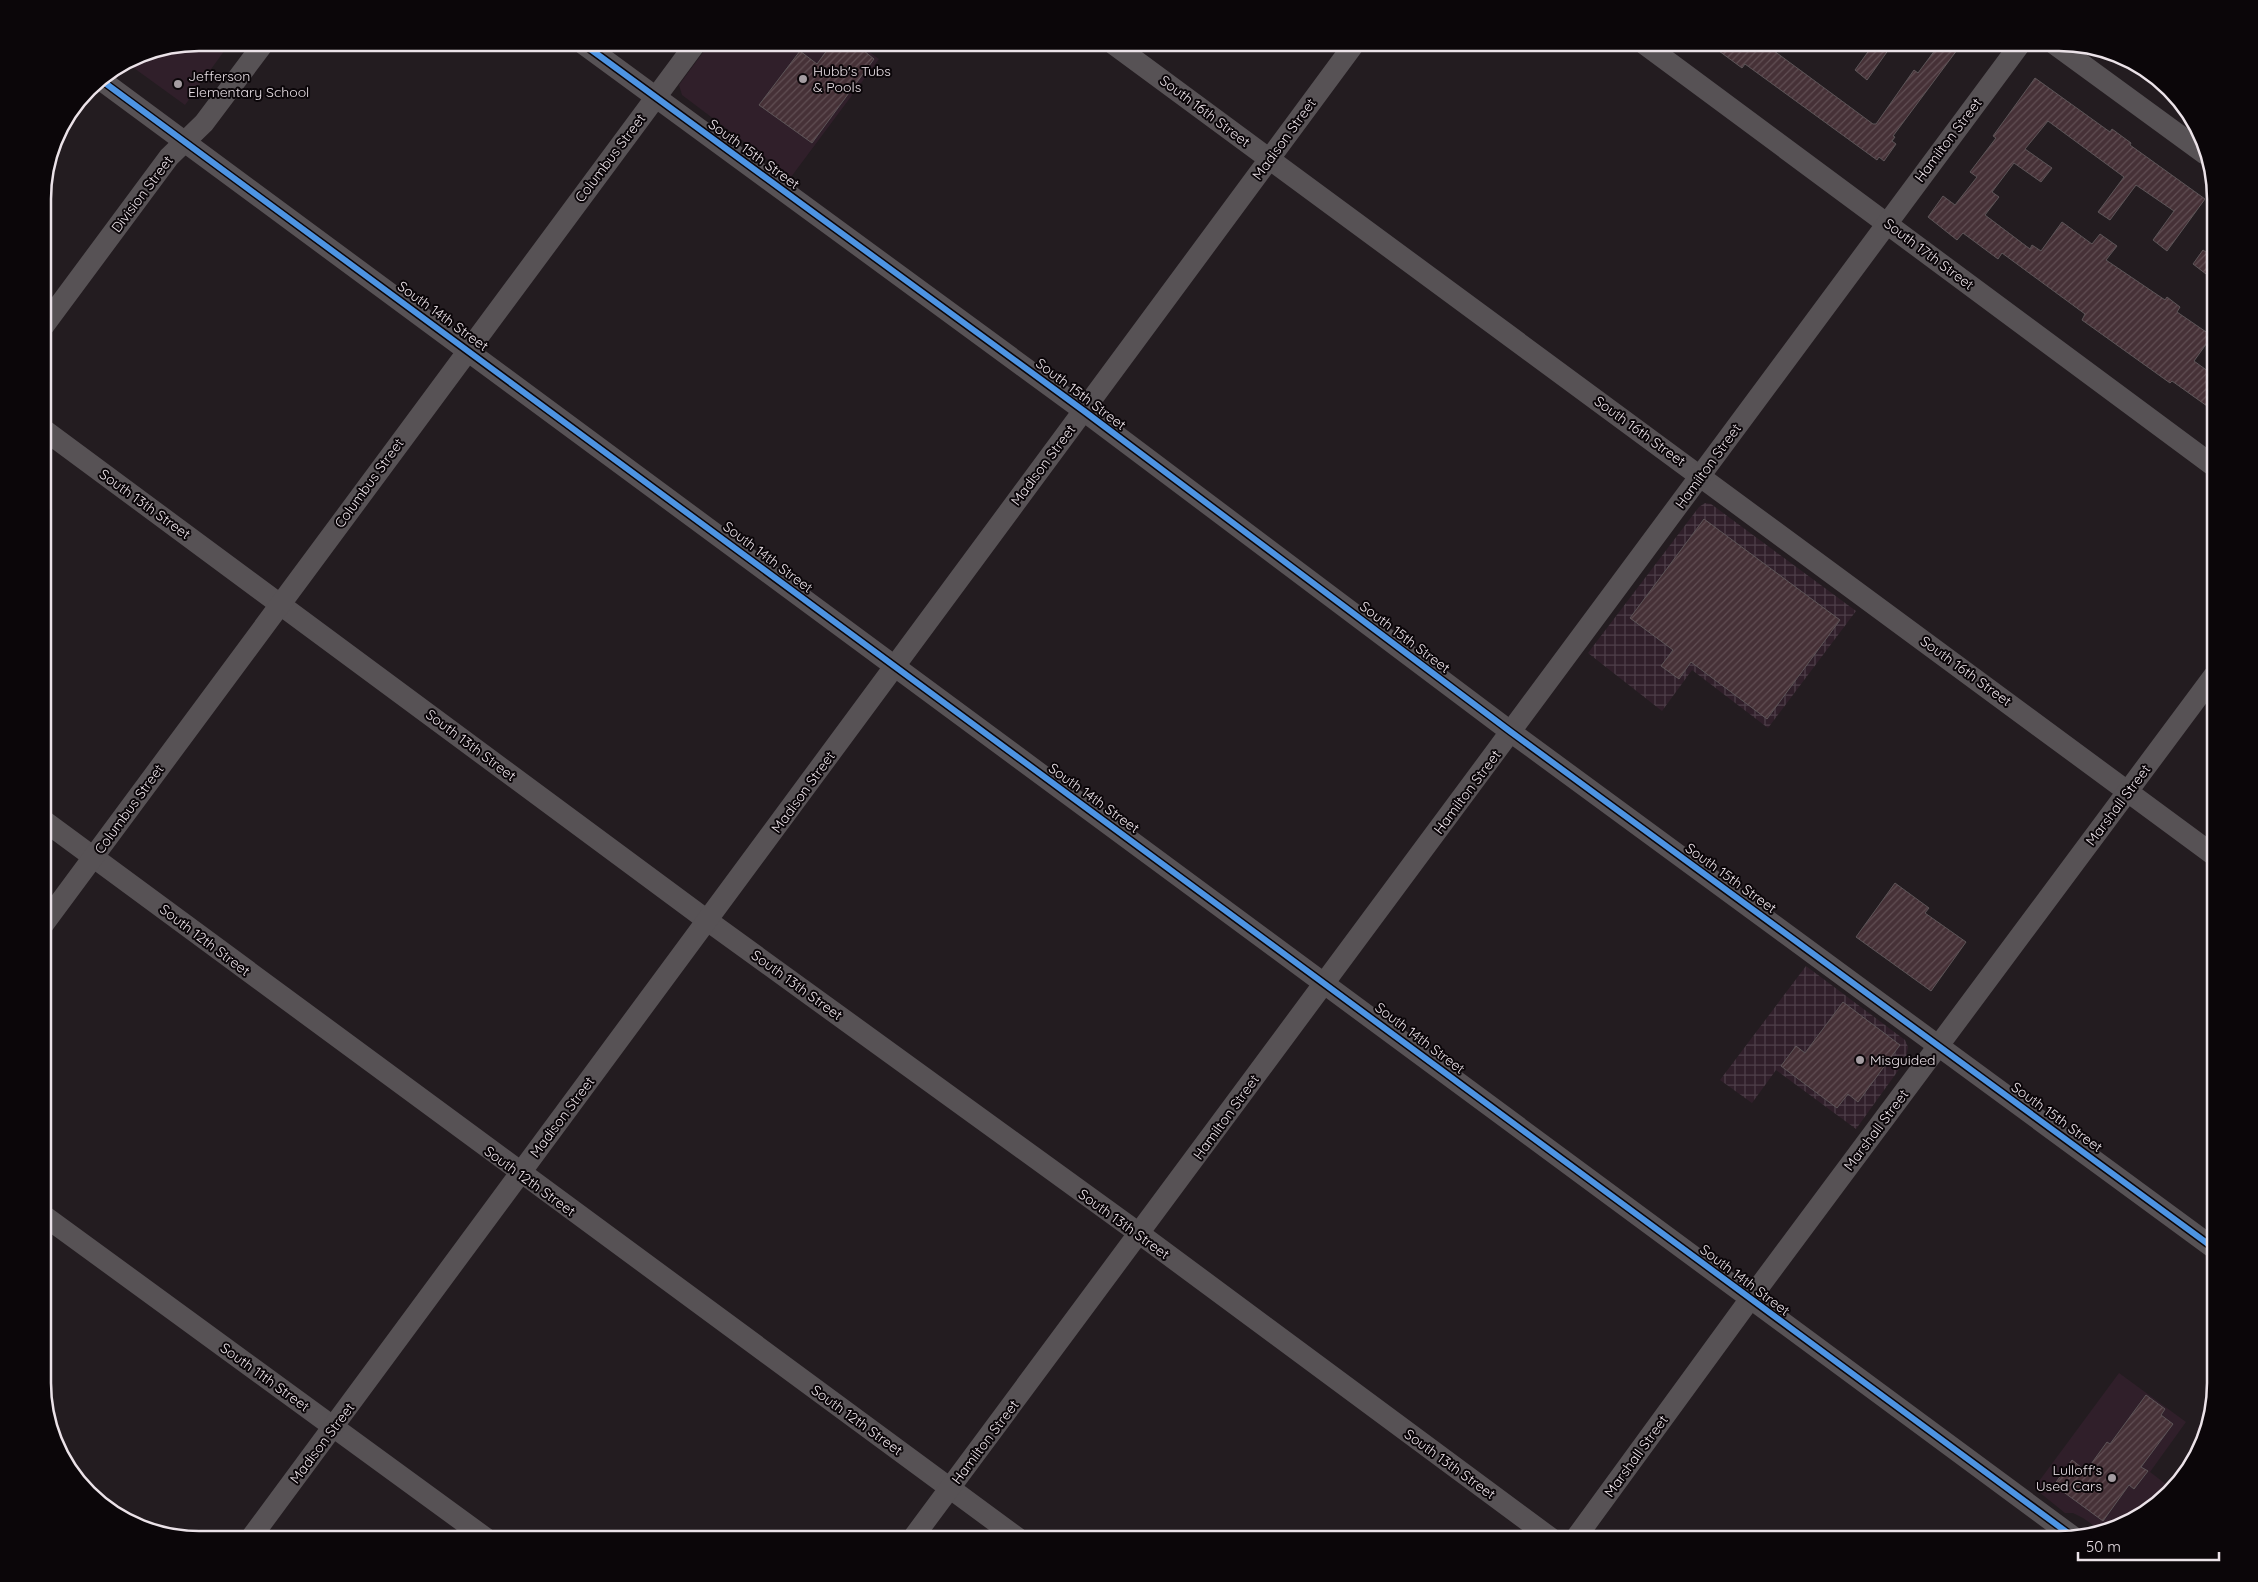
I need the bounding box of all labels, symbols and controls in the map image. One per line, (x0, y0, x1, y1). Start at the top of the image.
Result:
place label: Hubb's Tubs & Pools (813, 62, 891, 96)
place label: Jefferson Elementary School (188, 67, 309, 101)
street label: South 16th Street (1156, 71, 1254, 151)
marker: Hubb's Tubs & Pools (797, 73, 809, 85)
marker: Jefferson Elementary School (172, 78, 184, 90)
street label: Madison Street (1248, 94, 1320, 183)
street label: Hamilton Street (1910, 94, 1986, 186)
street label: Columbus Street (571, 110, 649, 206)
street label: South 15th Street (705, 115, 803, 193)
street label: Division Street (107, 152, 177, 236)
street label: South 17th Street (1880, 214, 1978, 294)
street label: South 14th Street (394, 277, 492, 355)
street label: South 15th Street (1032, 354, 1130, 434)
street label: South 16th Street (1591, 392, 1689, 470)
street label: Hamilton Street (1671, 420, 1745, 512)
street label: Madison Street (1007, 421, 1079, 509)
street label: Columbus Street (330, 434, 408, 531)
street label: South 13th Street (96, 465, 194, 543)
street label: South 14th Street (719, 517, 817, 597)
street label: South 15th Street (1356, 597, 1454, 677)
street label: South 16th Street (1917, 632, 2015, 710)
street label: South 13th Street (422, 705, 520, 785)
street label: Hamilton Street (1429, 746, 1505, 838)
street label: Madison Street (767, 747, 839, 836)
street label: South 14th Street (1045, 759, 1143, 837)
street label: Columbus Street (90, 760, 168, 857)
street label: Marshall Street (2082, 761, 2155, 849)
street label: South 15th Street (1682, 839, 1780, 917)
street label: South 12th Street (156, 900, 254, 980)
street label: South 13th Street (748, 946, 846, 1024)
street label: South 14th Street (1371, 998, 1469, 1078)
place label: Misguided (1870, 1051, 1936, 1069)
marker: Misguided (1854, 1054, 1866, 1066)
street label: Hamilton Street (1189, 1071, 1263, 1163)
street label: Madison Street (526, 1073, 598, 1161)
street label: South 15th Street (2008, 1078, 2106, 1156)
street label: Marshall Street (1840, 1086, 1913, 1174)
street label: South 12th Street (481, 1142, 579, 1220)
street label: South 13th Street (1075, 1185, 1173, 1263)
street label: South 14th Street (1696, 1240, 1794, 1320)
street label: South 11th Street (217, 1339, 313, 1416)
street label: South 12th Street (808, 1381, 906, 1459)
street label: Hamilton Street (947, 1396, 1023, 1488)
street label: Madison Street (286, 1399, 358, 1487)
street label: Marshall Street (1600, 1411, 1672, 1501)
street label: South 13th Street (1401, 1425, 1499, 1503)
place label: Lulloff's Used Cars (2036, 1461, 2102, 1495)
marker: Lulloff's Used Cars (2106, 1472, 2118, 1484)
scale bar (2078, 1530, 2219, 1562)
text: 50 m (2086, 1537, 2121, 1556)

